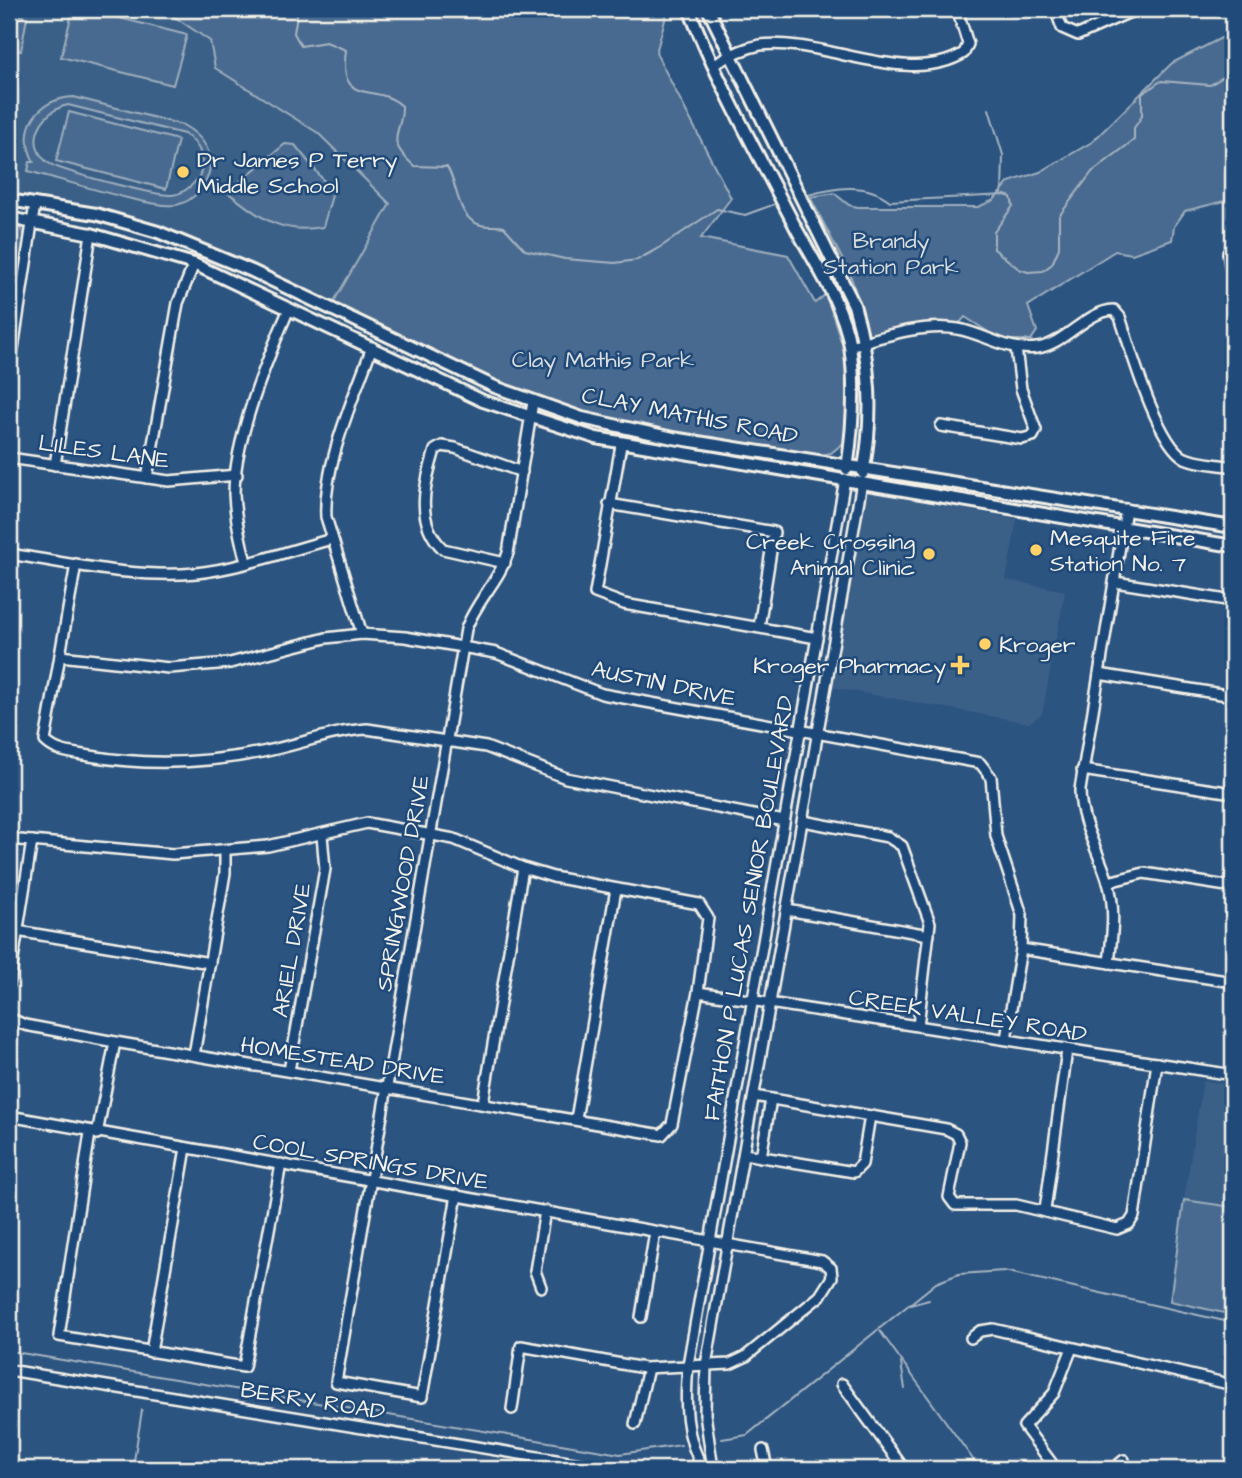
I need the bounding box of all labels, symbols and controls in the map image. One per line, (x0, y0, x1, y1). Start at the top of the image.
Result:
place label: Dr James P Terry Middle School (197, 144, 398, 202)
marker: Dr James P Terry Middle School (175, 164, 191, 180)
park label: Brandy Station Park (823, 225, 959, 283)
park label: Clay Mathis Park (512, 344, 694, 377)
street label: CLAY MATHIS ROAD (579, 379, 801, 453)
street label: LILES LANE (36, 427, 172, 477)
place label: Mesquite Fire Station No. 7 (1050, 522, 1195, 580)
place label: Creek Crossing Animal Clinic (746, 526, 915, 584)
marker: Mesquite Fire Station No. 7 (1028, 542, 1044, 558)
marker: Creek Crossing Animal Clinic (921, 546, 937, 562)
place label: Kroger (999, 629, 1076, 662)
marker: Kroger (977, 636, 993, 652)
place label: Kroger Pharmacy (753, 650, 946, 683)
street label: AUSTIN DRIVE (589, 653, 739, 715)
marker: Kroger Pharmacy (952, 657, 968, 673)
street label: FAITHON P LUCAS SENIOR BOULEVARD (696, 693, 802, 1123)
street label: SPRINGWOOD DRIVE (368, 772, 438, 994)
street label: ARIEL DRIVE (264, 880, 320, 1020)
street label: CREEK VALLEY ROAD (847, 981, 1089, 1051)
street label: HOMESTEAD DRIVE (238, 1029, 448, 1093)
street label: COOL SPRINGS DRIVE (251, 1126, 492, 1199)
street label: BERRY ROAD (238, 1374, 387, 1428)

